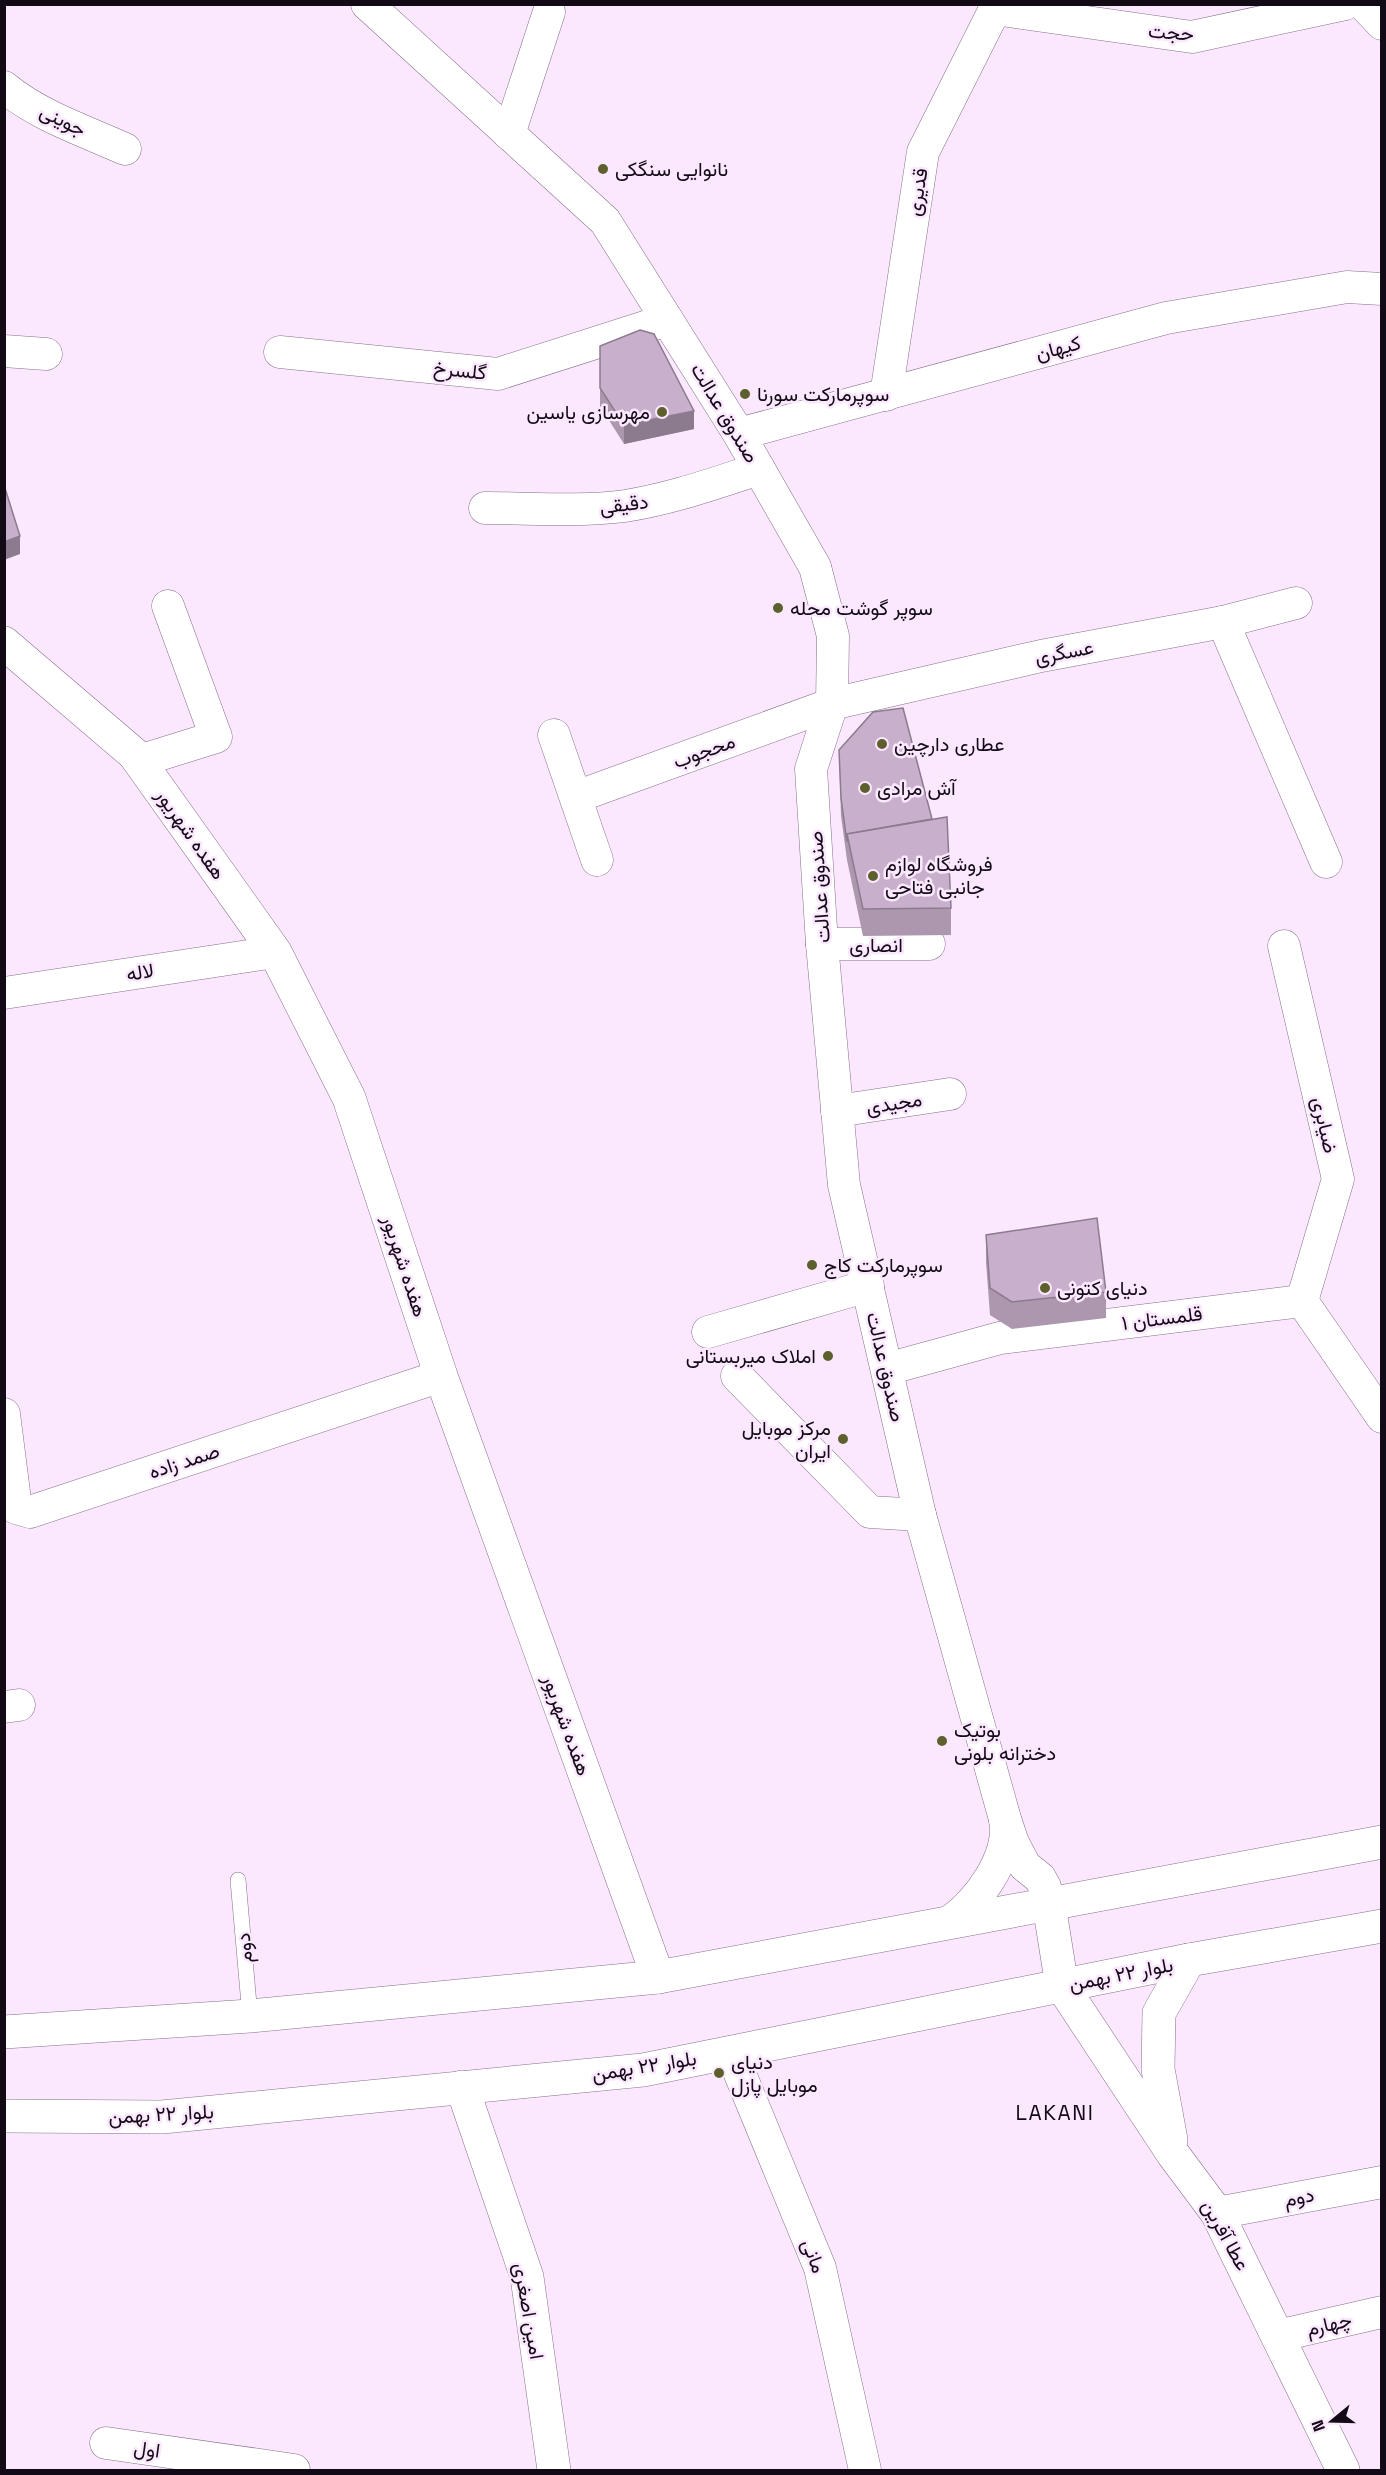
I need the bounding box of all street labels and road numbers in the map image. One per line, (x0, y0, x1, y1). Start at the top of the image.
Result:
street label: حجت (1147, 17, 1195, 47)
street label: جوینی (36, 98, 90, 142)
street label: قدیری (900, 166, 934, 218)
street label: کیهان (1032, 329, 1084, 367)
street label: گلسرخ (432, 354, 488, 387)
street label: صندوق عدالت (685, 358, 765, 468)
street label: دقیقی (598, 488, 650, 520)
street label: عسگری (1032, 634, 1096, 670)
street label: محجوب (669, 728, 739, 774)
street label: هفده شهریور (150, 783, 232, 885)
street label: صندوق عدالت (802, 830, 836, 944)
street label: انصاری (849, 932, 903, 958)
street label: لاله (124, 957, 156, 987)
street label: مجیدی (864, 1086, 924, 1120)
street label: ضیابری (1306, 1094, 1344, 1156)
street label: هفده شهریور (376, 1211, 434, 1320)
street label: قلمستان ۱ (1120, 1300, 1204, 1336)
street label: صندوق عدالت (861, 1309, 911, 1425)
street label: صمد زاده (145, 1437, 223, 1485)
street label: هفده شهریور (536, 1670, 597, 1779)
street label: دوم (230, 1932, 258, 1964)
street label: بلوار ۲۲ بهمن (1067, 1951, 1175, 1997)
street label: بلوار ۲۲ بهمن (590, 2045, 698, 2087)
street label: بلوار ۲۲ بهمن (108, 2098, 214, 2130)
street label: دوم (1282, 2181, 1316, 2213)
street label: عطا آفرین (1196, 2195, 1256, 2275)
street label: مانی (796, 2235, 832, 2277)
street label: امین اصغری (508, 2261, 550, 2361)
street label: چهارم (1304, 2306, 1354, 2343)
street label: اول (132, 2434, 162, 2464)

